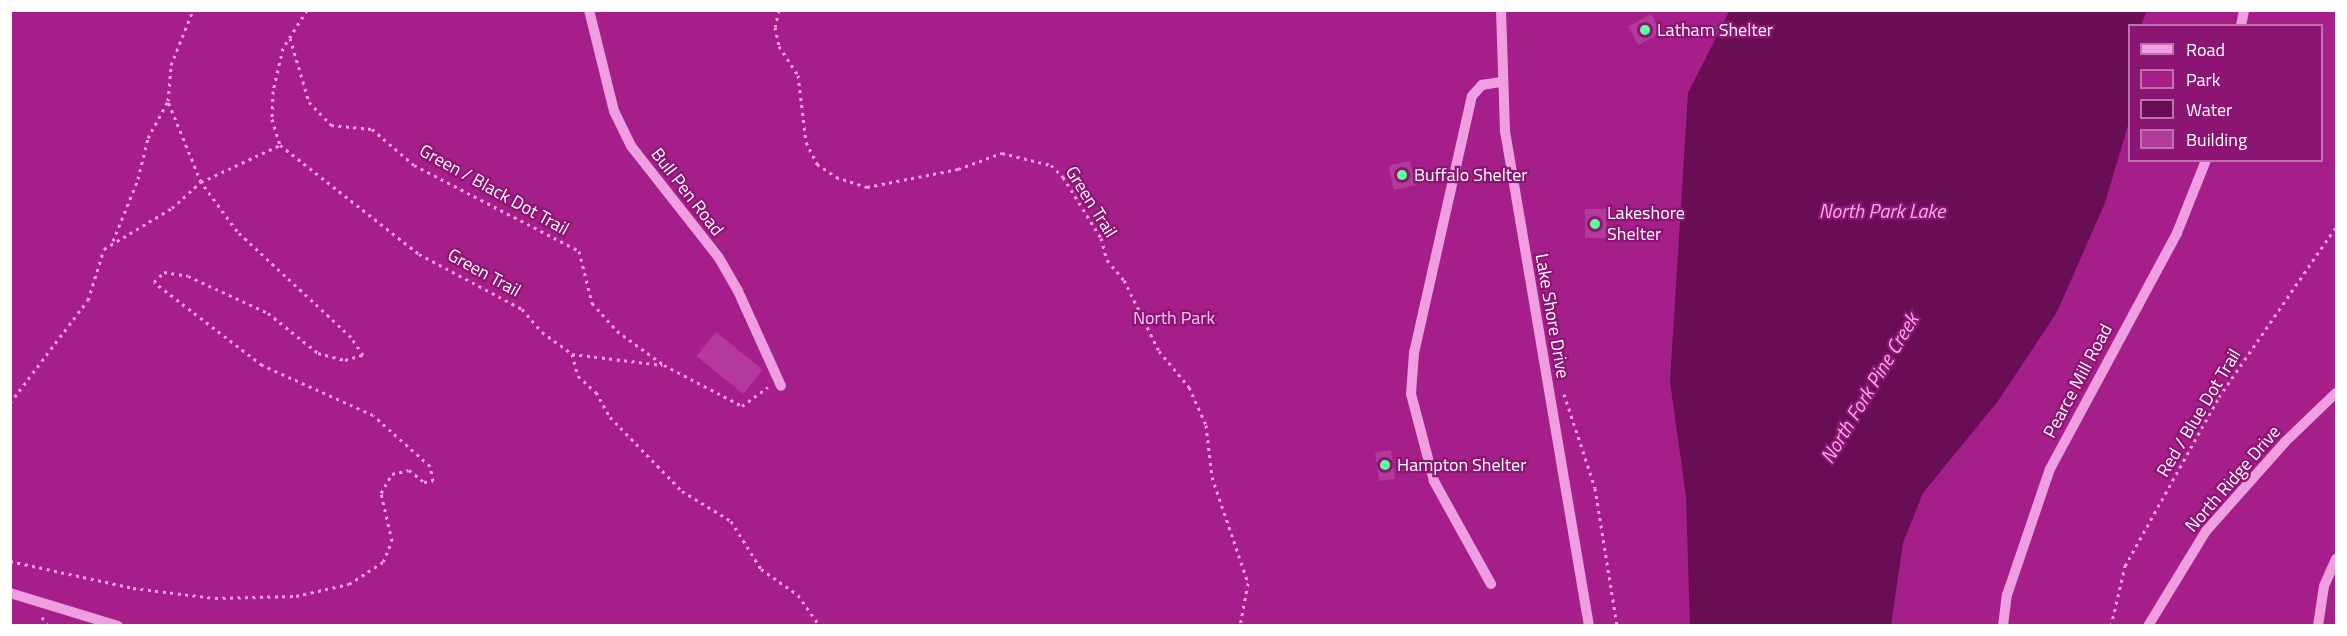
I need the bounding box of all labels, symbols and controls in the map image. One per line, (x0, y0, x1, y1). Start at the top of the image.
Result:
place label: Latham Shelter (1657, 19, 1773, 41)
marker: Latham Shelter (1638, 23, 1652, 37)
legend (2128, 24, 2323, 162)
text: Road (2186, 36, 2225, 63)
text: Park (2186, 66, 2220, 93)
text: Water (2186, 96, 2232, 123)
text: Building (2186, 126, 2247, 153)
street label: Green / Black Dot Trail (415, 140, 573, 240)
street label: Bull Pen Road (646, 144, 728, 240)
street label: Green Trail (1061, 162, 1121, 242)
place label: Buffalo Shelter (1414, 164, 1528, 186)
marker: Buffalo Shelter (1395, 168, 1409, 182)
water label: North Park Lake (1819, 198, 1945, 222)
place label: Lakeshore Shelter (1607, 203, 1685, 246)
marker: Lakeshore Shelter (1588, 217, 1602, 231)
street label: Green Trail (444, 244, 524, 302)
street label: Lake Shore Drive (1530, 252, 1574, 380)
park label: North Park (1133, 307, 1215, 329)
water label: North Fork Pine Creek (1815, 309, 1923, 467)
street label: Pearce Mill Road (2039, 320, 2117, 442)
street label: Red / Blue Dot Trail (2152, 345, 2246, 481)
street label: North Ridge Drive (2181, 421, 2285, 537)
place label: Hampton Shelter (1397, 454, 1526, 476)
marker: Hampton Shelter (1378, 458, 1392, 472)

